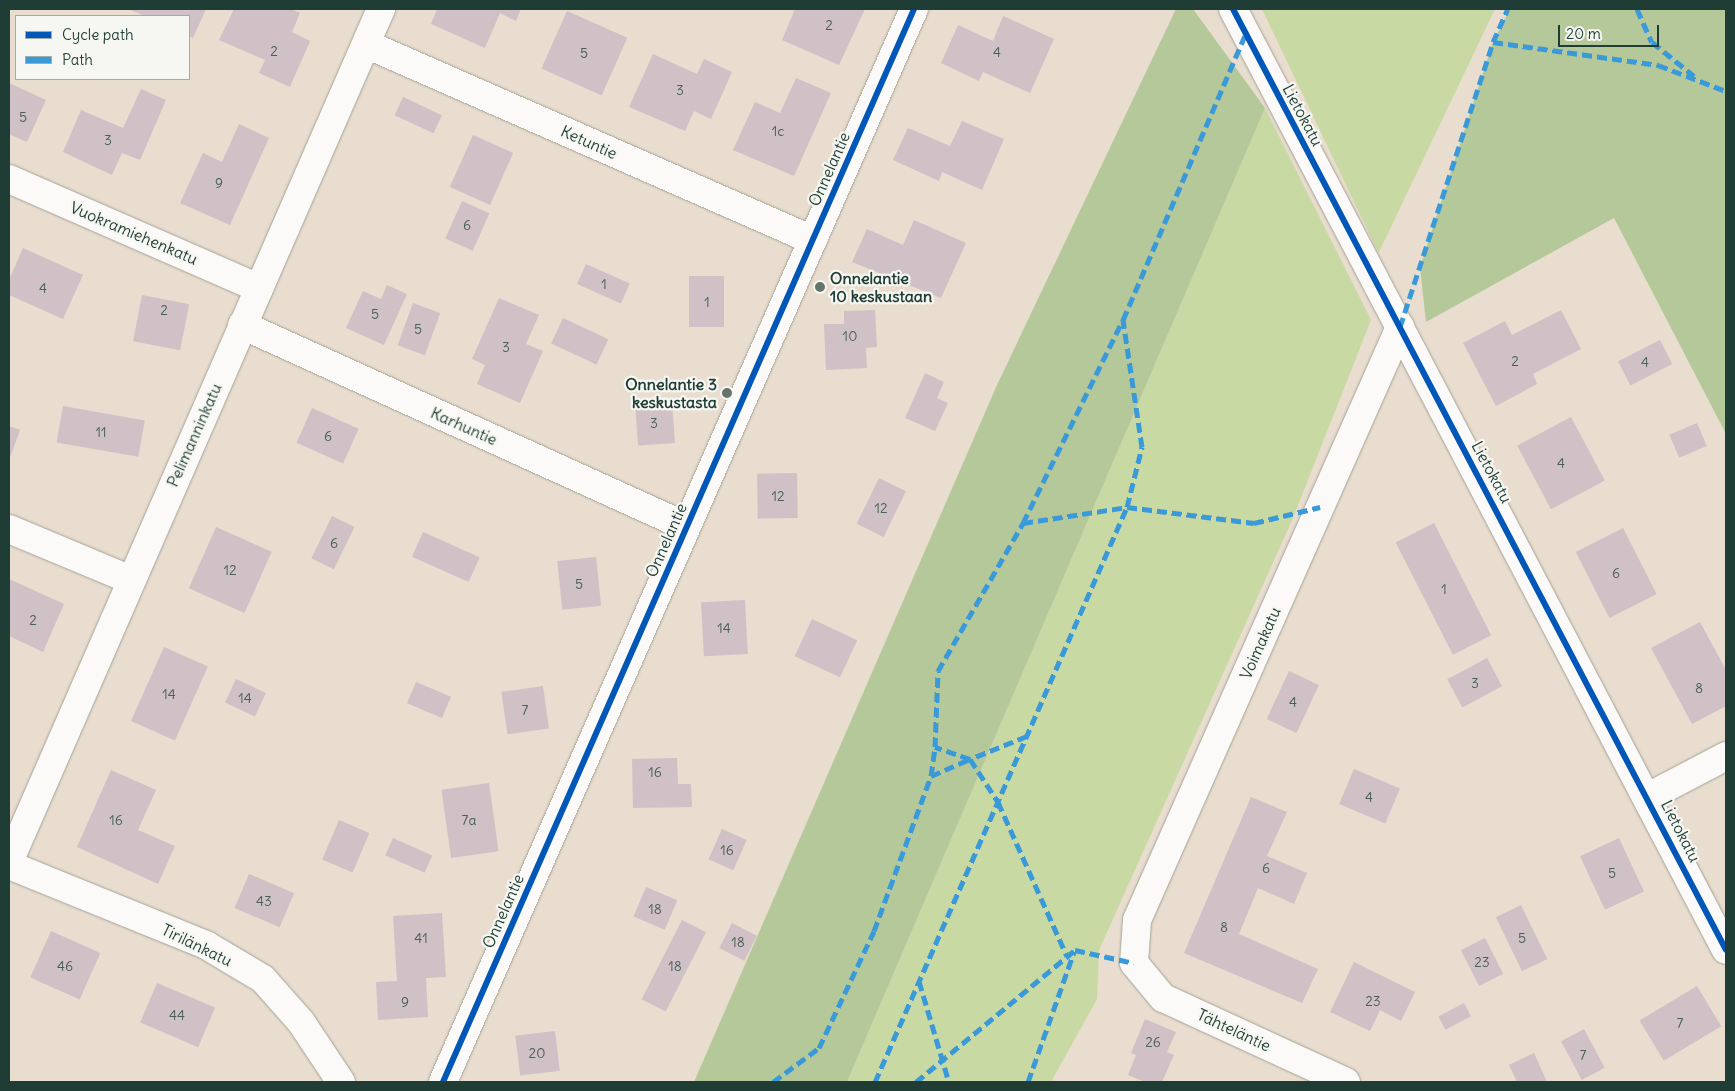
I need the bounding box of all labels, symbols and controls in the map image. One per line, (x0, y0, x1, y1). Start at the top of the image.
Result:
legend (15, 15, 190, 80)
scale bar (1560, 15, 1661, 47)
house number: 2 (825, 17, 833, 33)
text: 20 m (1566, 24, 1601, 43)
text: Cycle path (62, 25, 134, 44)
house number: 2 (270, 43, 278, 59)
house number: 4 (993, 44, 1001, 60)
house number: 5 (580, 45, 588, 61)
text: Path (62, 50, 93, 69)
street label: Lietokatu (1279, 81, 1327, 149)
house number: 3 (676, 82, 684, 98)
house number: 5 (19, 109, 27, 125)
street label: Ketuntie (558, 121, 620, 163)
house number: 1c (772, 123, 784, 139)
street label: Onnelantie (804, 129, 854, 209)
house number: 3 (104, 132, 112, 148)
house number: 9 (215, 175, 223, 191)
street label: Vuokramiehenkatu (67, 197, 201, 269)
house number: 6 (463, 217, 471, 233)
place label: Onnelantie 10 keskustaan (830, 268, 932, 306)
house number: 1 (601, 276, 607, 292)
house number: 4 (39, 280, 47, 296)
marker: Onnelantie 10 keskustaan (814, 281, 826, 293)
house number: 1 (704, 294, 710, 310)
house number: 2 (160, 302, 168, 318)
house number: 5 (371, 306, 379, 322)
house number: 5 (414, 321, 422, 337)
house number: 10 (843, 328, 857, 344)
house number: 3 (502, 339, 510, 355)
house number: 2 (1511, 353, 1519, 369)
house number: 4 (1641, 354, 1649, 370)
place label: Onnelantie 3 keskustasta (625, 374, 717, 412)
street label: Pelimanninkatu (163, 380, 225, 490)
marker: Onnelantie 3 keskustasta (721, 387, 733, 399)
street label: Karhuntie (428, 403, 500, 449)
house number: 3 (650, 415, 658, 431)
house number: 11 (95, 424, 107, 440)
house number: 6 (324, 428, 332, 444)
street label: Lietokatu (1468, 438, 1516, 506)
house number: 4 (1557, 455, 1565, 471)
house number: 12 (771, 488, 785, 504)
street label: Onnelantie (641, 500, 691, 580)
house number: 12 (874, 500, 888, 516)
house number: 6 (330, 535, 338, 551)
house number: 12 (223, 562, 237, 578)
house number: 6 (1612, 565, 1620, 581)
house number: 5 (575, 576, 583, 592)
house number: 1 (1441, 581, 1447, 597)
street label: Voimakatu (1236, 604, 1284, 682)
house number: 2 (29, 612, 37, 628)
house number: 14 (717, 620, 731, 636)
house number: 3 (1471, 675, 1479, 691)
house number: 8 (1695, 680, 1703, 696)
house number: 14 (162, 686, 176, 702)
house number: 14 (238, 690, 252, 706)
house number: 4 (1289, 694, 1297, 710)
house number: 7 (522, 702, 528, 718)
house number: 16 (648, 764, 662, 780)
house number: 4 (1365, 789, 1373, 805)
street label: Lietokatu (1657, 797, 1705, 865)
house number: 16 (109, 812, 123, 828)
house number: 7a (462, 812, 476, 828)
house number: 16 (720, 842, 734, 858)
house number: 6 (1262, 860, 1270, 876)
house number: 5 (1608, 865, 1616, 881)
street label: Onnelantie (478, 871, 528, 951)
house number: 43 (256, 893, 272, 909)
house number: 18 (648, 901, 662, 917)
house number: 8 (1220, 919, 1228, 935)
street label: Tirilänkatu (159, 920, 235, 970)
house number: 41 (414, 930, 428, 946)
house number: 5 (1518, 930, 1526, 946)
house number: 18 (731, 934, 745, 950)
house number: 23 (1474, 954, 1490, 970)
house number: 46 (57, 958, 73, 974)
house number: 18 (668, 958, 682, 974)
house number: 23 (1365, 993, 1381, 1009)
house number: 9 (401, 994, 409, 1010)
street label: Tähteläntie (1194, 1005, 1274, 1055)
house number: 44 (169, 1007, 185, 1023)
house number: 7 (1677, 1015, 1683, 1031)
house number: 26 (1145, 1034, 1161, 1050)
house number: 20 (529, 1045, 545, 1061)
house number: 7 (1580, 1047, 1586, 1063)

